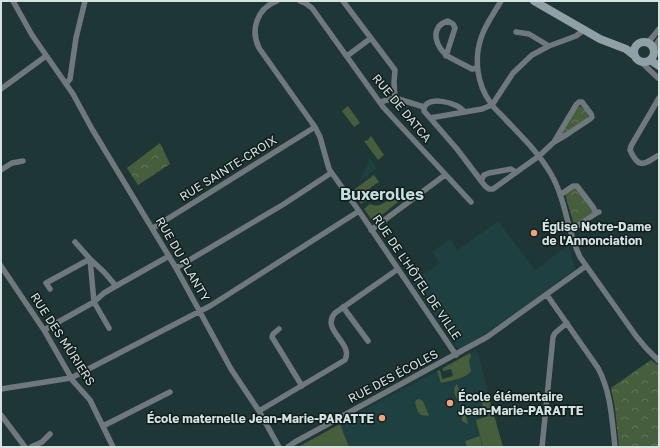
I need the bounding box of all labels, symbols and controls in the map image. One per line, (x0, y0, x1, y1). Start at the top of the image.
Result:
street label: RUE DE DATCA (369, 71, 435, 145)
street label: RUE SAINTE-CROIX (177, 132, 279, 204)
district label: Buxerolles (340, 184, 424, 204)
street label: RUE DE L'HÔTEL DE VILLE (369, 211, 465, 343)
street label: RUE DU PLANTY (153, 214, 213, 304)
place label: Église Notre-Dame de l'Annonciation (542, 219, 651, 248)
marker: Église Notre-Dame de l'Annonciation (529, 228, 539, 238)
street label: RUE DES MÛRIERS (27, 290, 99, 389)
street label: RUE DES ÉCOLES (345, 346, 441, 406)
place label: École élémentaire Jean-Marie-PARATTE (458, 389, 583, 418)
marker: École élémentaire Jean-Marie-PARATTE (445, 398, 455, 408)
place label: École maternelle Jean-Marie-PARATTE (147, 411, 374, 426)
marker: École maternelle Jean-Marie-PARATTE (377, 413, 387, 423)

